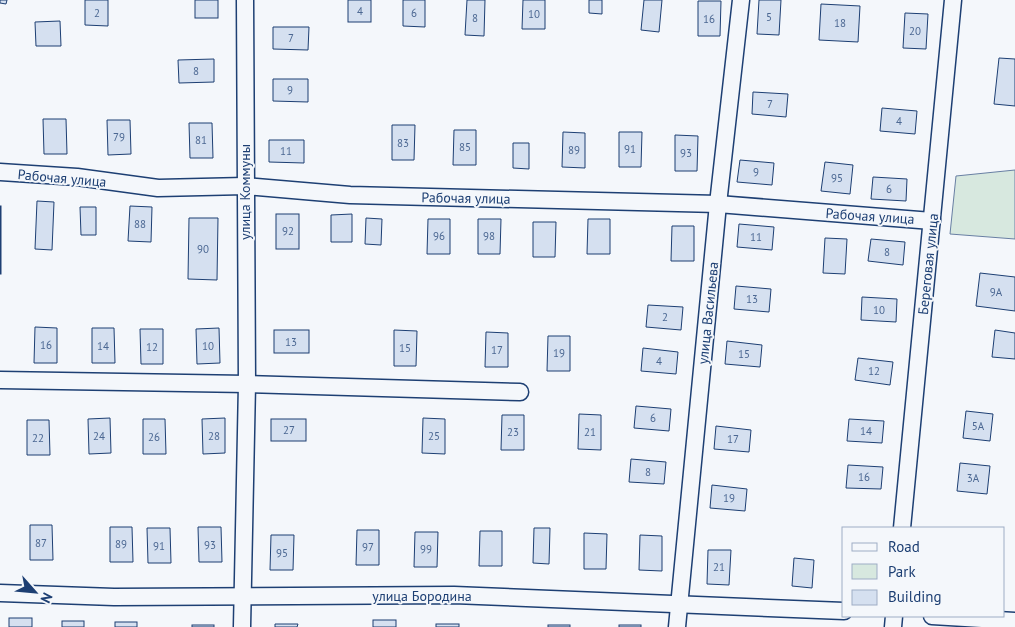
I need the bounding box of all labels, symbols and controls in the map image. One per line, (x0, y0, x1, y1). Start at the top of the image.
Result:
house number: 4 (357, 4, 363, 18)
house number: 2 (94, 6, 100, 20)
house number: 6 (411, 6, 417, 20)
house number: 10 (528, 7, 540, 21)
house number: 5 (766, 10, 772, 24)
house number: 8 (472, 11, 478, 25)
house number: 16 (703, 12, 715, 26)
house number: 18 (834, 16, 846, 30)
house number: 20 (909, 24, 921, 38)
house number: 7 (288, 31, 294, 45)
house number: 8 (193, 64, 199, 78)
house number: 9 (287, 83, 293, 97)
house number: 7 (767, 97, 773, 111)
house number: 4 (896, 114, 902, 128)
house number: 79 (113, 130, 125, 144)
house number: 81 (195, 133, 207, 147)
house number: 83 (397, 136, 409, 150)
house number: 85 (459, 140, 471, 154)
house number: 91 (624, 142, 636, 156)
house number: 89 (568, 143, 580, 157)
street label: улица Коммуны (236, 144, 254, 240)
house number: 11 (280, 144, 292, 158)
house number: 93 (680, 146, 692, 160)
street label: Рабочая улица (17, 165, 107, 191)
house number: 9 (753, 165, 759, 179)
house number: 95 (831, 171, 843, 185)
house number: 6 (886, 182, 892, 196)
street label: Рабочая улица (421, 188, 511, 208)
street label: Рабочая улица (825, 204, 915, 228)
street label: Береговая улица (914, 212, 942, 316)
house number: 88 (134, 217, 146, 231)
house number: 92 (282, 224, 294, 238)
house number: 96 (433, 229, 445, 243)
house number: 98 (483, 229, 495, 243)
house number: 11 (750, 230, 762, 244)
house number: 90 (197, 242, 209, 256)
house number: 8 (884, 245, 890, 259)
street label: улица Васильева (694, 261, 722, 365)
house number: 9А (990, 285, 1003, 299)
house number: 13 (746, 292, 758, 306)
house number: 10 (873, 303, 885, 317)
house number: 2 (662, 310, 668, 324)
house number: 13 (285, 335, 297, 349)
house number: 16 (40, 338, 52, 352)
house number: 14 (97, 339, 109, 353)
house number: 10 (202, 339, 214, 353)
house number: 12 (146, 340, 158, 354)
house number: 15 (399, 341, 411, 355)
house number: 17 (491, 343, 503, 357)
house number: 19 (553, 346, 565, 360)
house number: 15 (738, 347, 750, 361)
house number: 4 (656, 354, 662, 368)
house number: 12 (868, 364, 880, 378)
house number: 6 (650, 411, 656, 425)
house number: 5А (972, 419, 985, 433)
house number: 27 (283, 423, 295, 437)
house number: 14 (860, 424, 872, 438)
house number: 23 (507, 425, 519, 439)
house number: 21 (584, 425, 596, 439)
house number: 24 (93, 429, 105, 443)
house number: 28 (208, 429, 220, 443)
house number: 25 (428, 429, 440, 443)
house number: 26 (148, 430, 160, 444)
house number: 22 (32, 431, 44, 445)
house number: 17 (727, 432, 739, 446)
house number: 8 (645, 465, 651, 479)
house number: 16 (858, 470, 870, 484)
house number: 3А (967, 471, 980, 485)
house number: 19 (723, 491, 735, 505)
legend (842, 527, 1005, 617)
house number: 87 (35, 536, 47, 550)
house number: 89 (115, 537, 127, 551)
text: Road (888, 537, 920, 556)
house number: 93 (204, 538, 216, 552)
house number: 91 (153, 539, 165, 553)
house number: 97 (362, 540, 374, 554)
house number: 99 (420, 542, 432, 556)
house number: 95 (276, 546, 288, 560)
house number: 21 (713, 560, 725, 574)
text: Park (888, 562, 916, 581)
north arrow (10, 567, 60, 617)
street label: улица Бородина (372, 587, 472, 605)
text: Building (888, 587, 942, 606)
text: N (36, 590, 57, 606)

